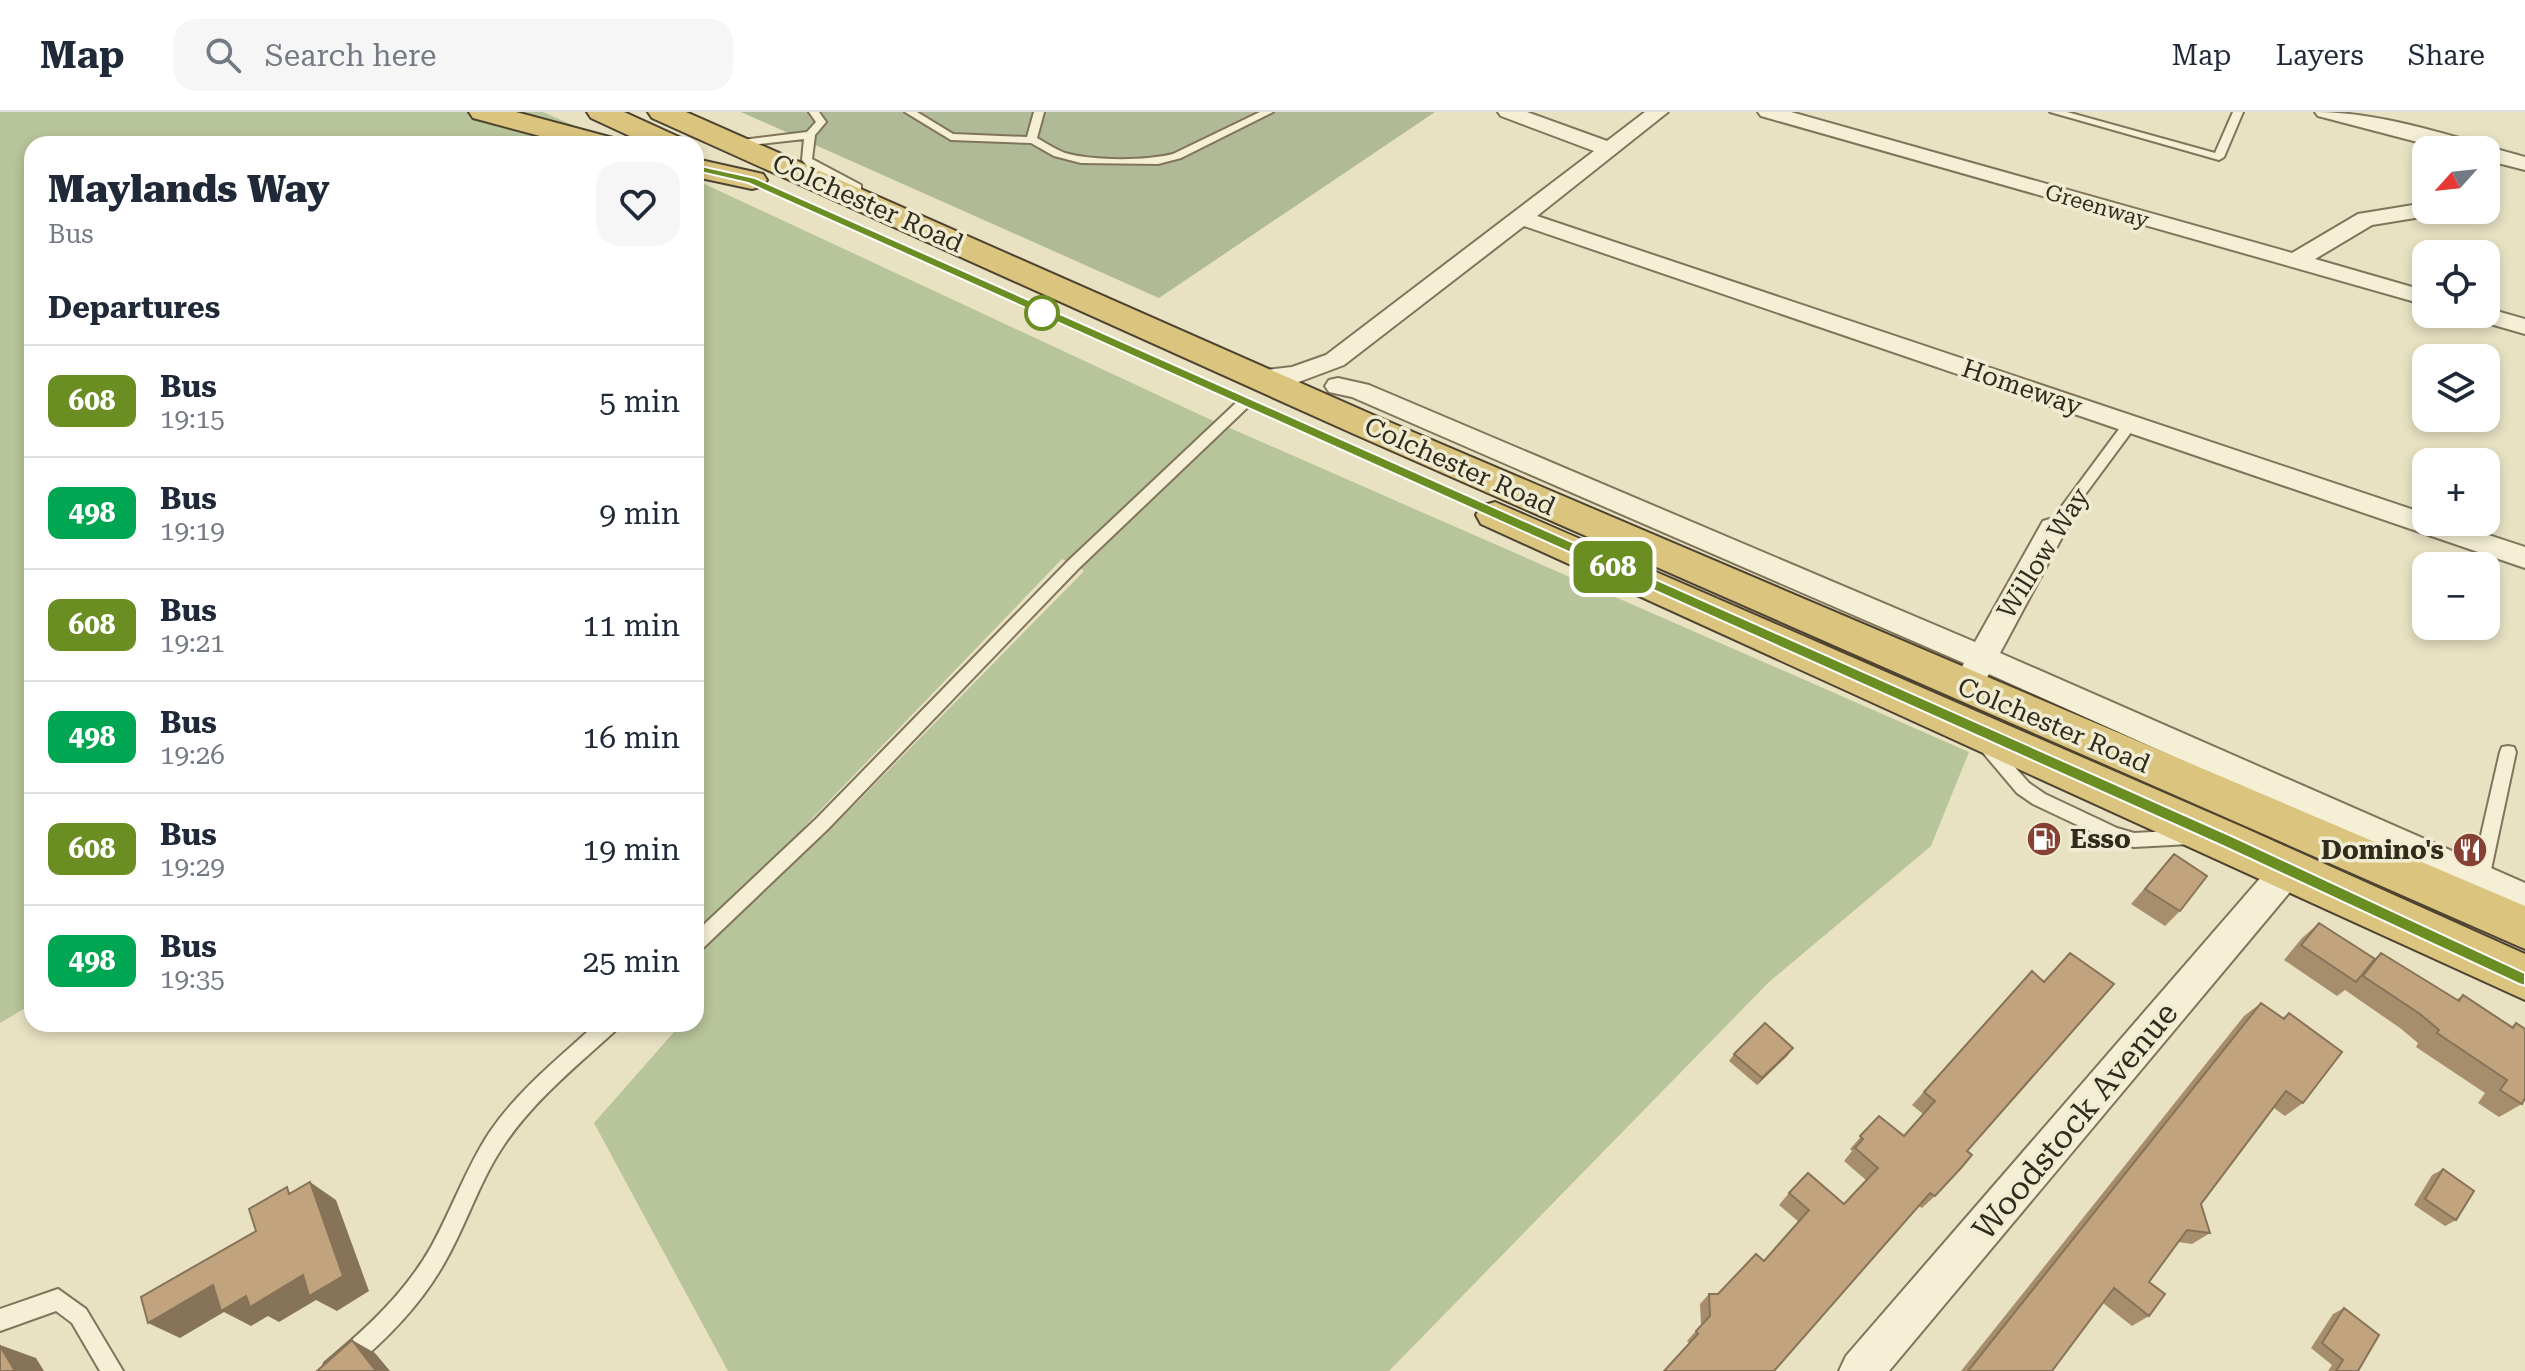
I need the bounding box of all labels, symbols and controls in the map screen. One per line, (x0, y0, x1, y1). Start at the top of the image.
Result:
search box (173, 19, 733, 91)
text: Map (40, 33, 125, 77)
icon: search (201, 33, 245, 77)
text: Search here (265, 38, 437, 73)
text: Map (2172, 39, 2231, 72)
text: Layers (2275, 39, 2364, 72)
text: Share (2408, 39, 2485, 72)
north arrow (2412, 136, 2500, 224)
map controls (2412, 136, 2500, 640)
street label: Colchester Road (768, 147, 968, 259)
button: heart (596, 162, 680, 246)
text: Maylands Way (48, 167, 330, 211)
street label: Greenway (2042, 179, 2152, 233)
text: Bus (48, 219, 94, 249)
button: locate (2412, 240, 2500, 328)
text: Departures (48, 290, 220, 325)
unlabelled marker (1025, 296, 1059, 330)
button: layers (2412, 344, 2500, 432)
street label: Homeway (1958, 352, 2087, 422)
text: Bus (160, 369, 217, 404)
text: 608 (68, 384, 116, 417)
text: 5 min (599, 384, 680, 419)
text: 19:15 (160, 404, 225, 434)
street label: Colchester Road (1360, 410, 1560, 522)
button: + (2412, 448, 2500, 536)
text: Bus (160, 481, 217, 516)
street label: Willow Way (1991, 482, 2095, 624)
text: 498 (68, 496, 116, 529)
text: 9 min (599, 496, 680, 531)
text: 19:19 (160, 516, 225, 546)
line badge: 608 (1567, 541, 1659, 593)
text: 608 (1589, 550, 1637, 583)
button: − (2412, 552, 2500, 640)
text: Bus (160, 593, 217, 628)
text: 608 (68, 608, 116, 641)
text: 11 min (583, 608, 680, 643)
text: 19:21 (160, 628, 225, 658)
street label: Colchester Road (1954, 671, 2155, 779)
text: Bus (160, 705, 217, 740)
text: 498 (68, 720, 116, 753)
text: 16 min (583, 720, 680, 755)
text: 19:26 (160, 740, 225, 770)
text: Bus (160, 817, 217, 852)
fuel station icon: Esso (2025, 820, 2063, 858)
place label: Esso (2070, 824, 2131, 854)
restaurant icon: Domino's (2451, 831, 2489, 869)
text: 608 (68, 832, 116, 865)
text: 19 min (583, 832, 680, 867)
place label: Domino's (2321, 835, 2444, 865)
text: 19:29 (160, 852, 225, 882)
text: Bus (160, 929, 217, 964)
text: 498 (68, 944, 116, 977)
text: 25 min (583, 944, 680, 979)
text: 19:35 (160, 964, 225, 994)
street label: Woodstock Avenue (1965, 994, 2185, 1248)

